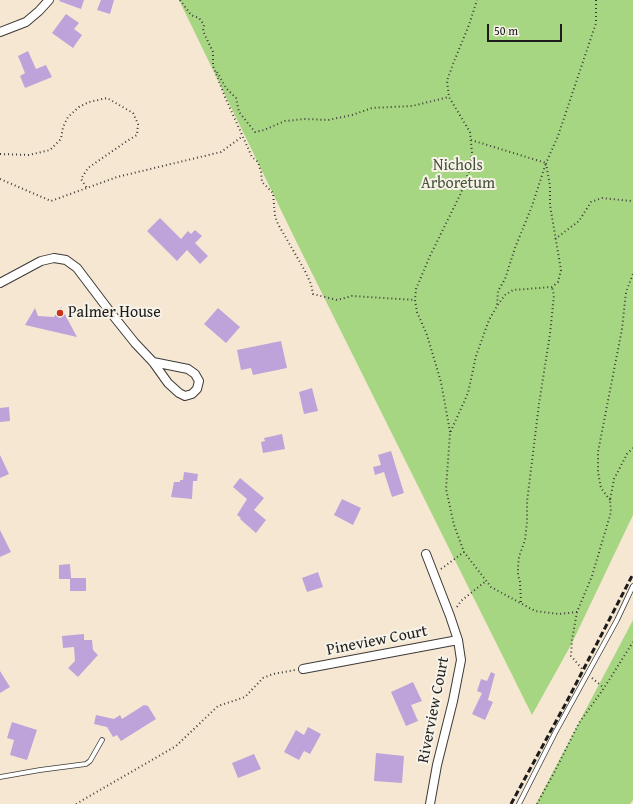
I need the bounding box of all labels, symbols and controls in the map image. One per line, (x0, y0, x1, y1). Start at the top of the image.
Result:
scale bar (489, 16, 564, 42)
text: 50 m (494, 22, 518, 39)
park label: Nichols Arboretum (421, 156, 495, 194)
place label: Palmer House (68, 303, 161, 323)
marker: Palmer House (55, 308, 65, 318)
street label: Pineview Court (325, 622, 429, 660)
street label: Riverview Court (414, 655, 454, 765)

